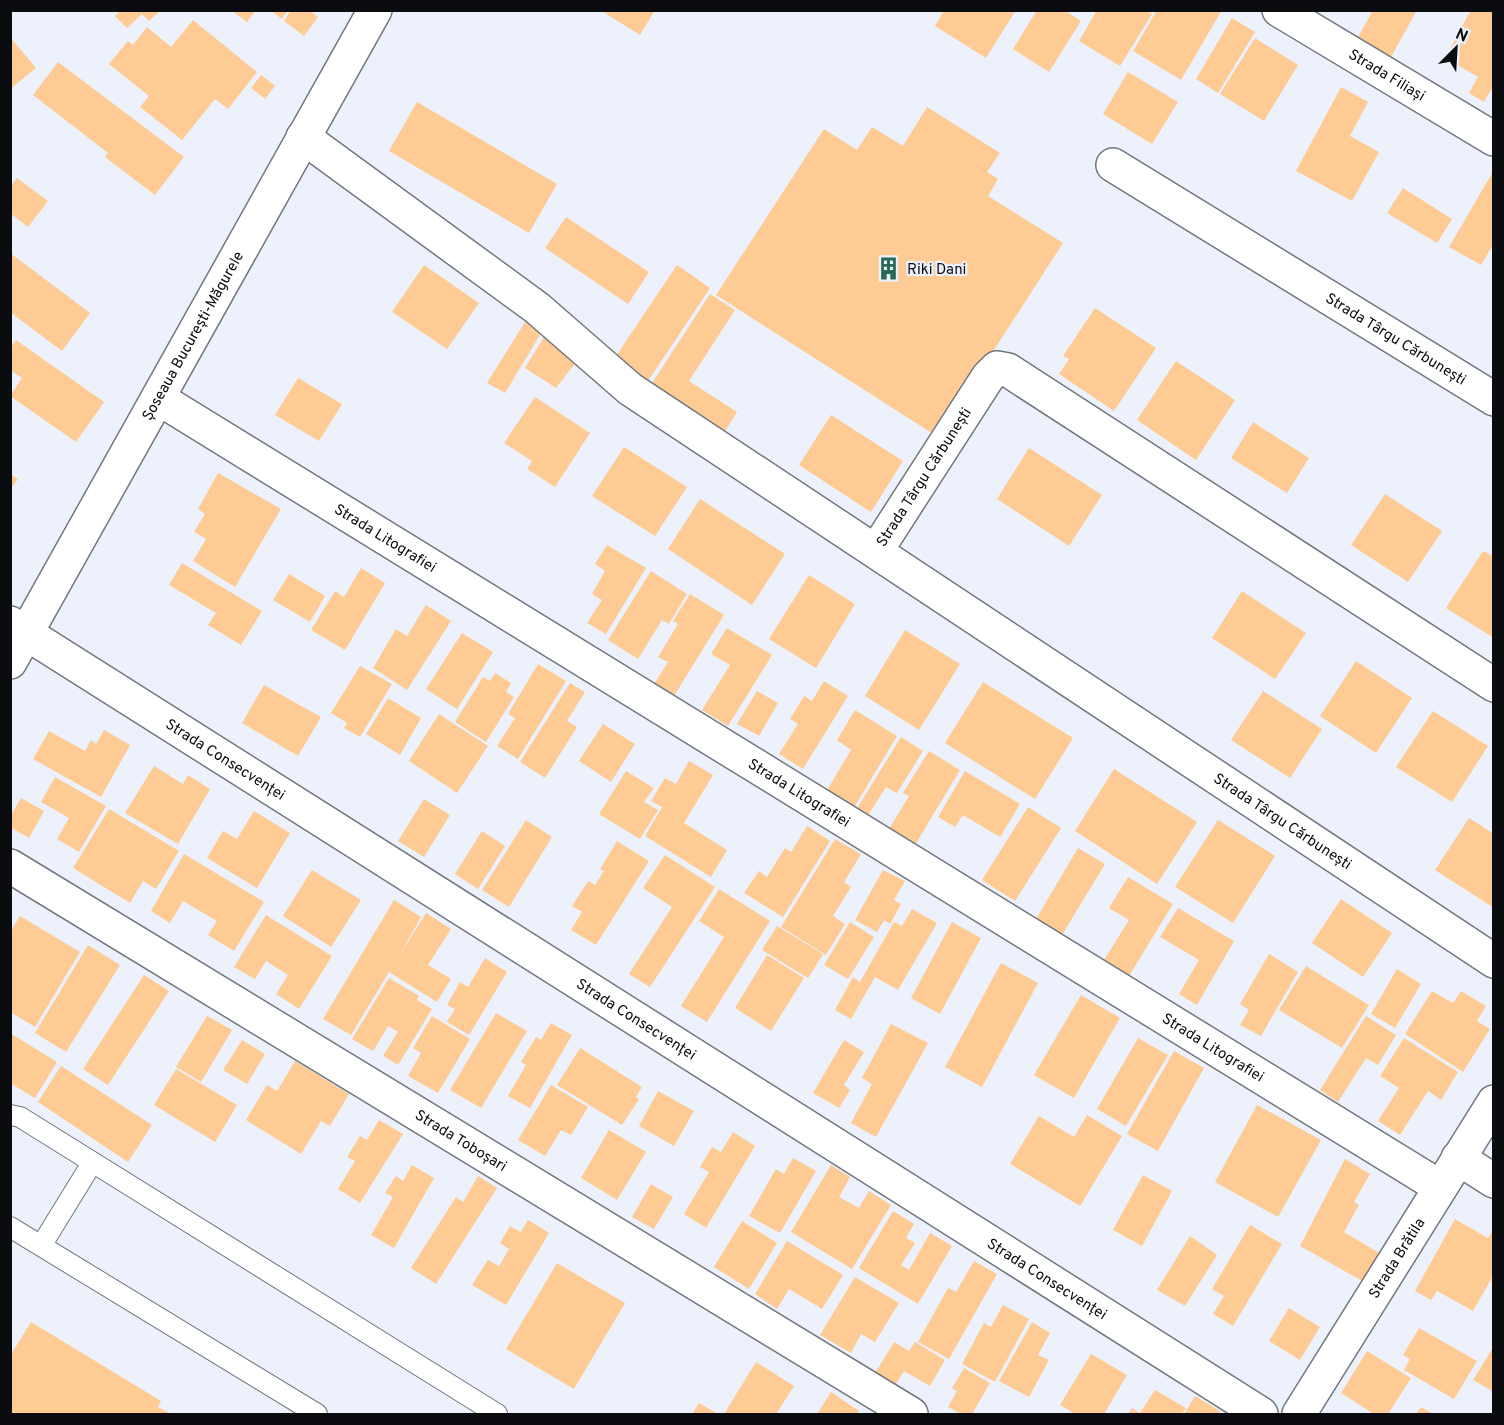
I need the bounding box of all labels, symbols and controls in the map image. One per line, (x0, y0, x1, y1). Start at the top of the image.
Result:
north arrow (1426, 18, 1486, 78)
text: N (1452, 25, 1471, 48)
street label: Strada Filiași (1344, 46, 1428, 106)
street label: Șoseaua București-Măgurele (139, 248, 249, 424)
building icon: Riki Dani (876, 256, 902, 282)
place label: Riki Dani (907, 261, 966, 280)
street label: Strada Târgu Cărbunești (1321, 290, 1469, 390)
street label: Strada Târgu Cărbunești (873, 405, 977, 551)
street label: Strada Litografiei (330, 501, 439, 578)
street label: Strada Consecvenței (161, 716, 288, 806)
street label: Strada Litografiei (744, 755, 853, 833)
street label: Strada Târgu Cărbunești (1209, 770, 1355, 875)
street label: Strada Consecvenței (572, 975, 699, 1065)
street label: Strada Litografiei (1158, 1010, 1267, 1087)
street label: Strada Toboșari (411, 1106, 510, 1177)
street label: Strada Brătila (1365, 1215, 1430, 1303)
street label: Strada Consecvenței (983, 1235, 1110, 1325)

